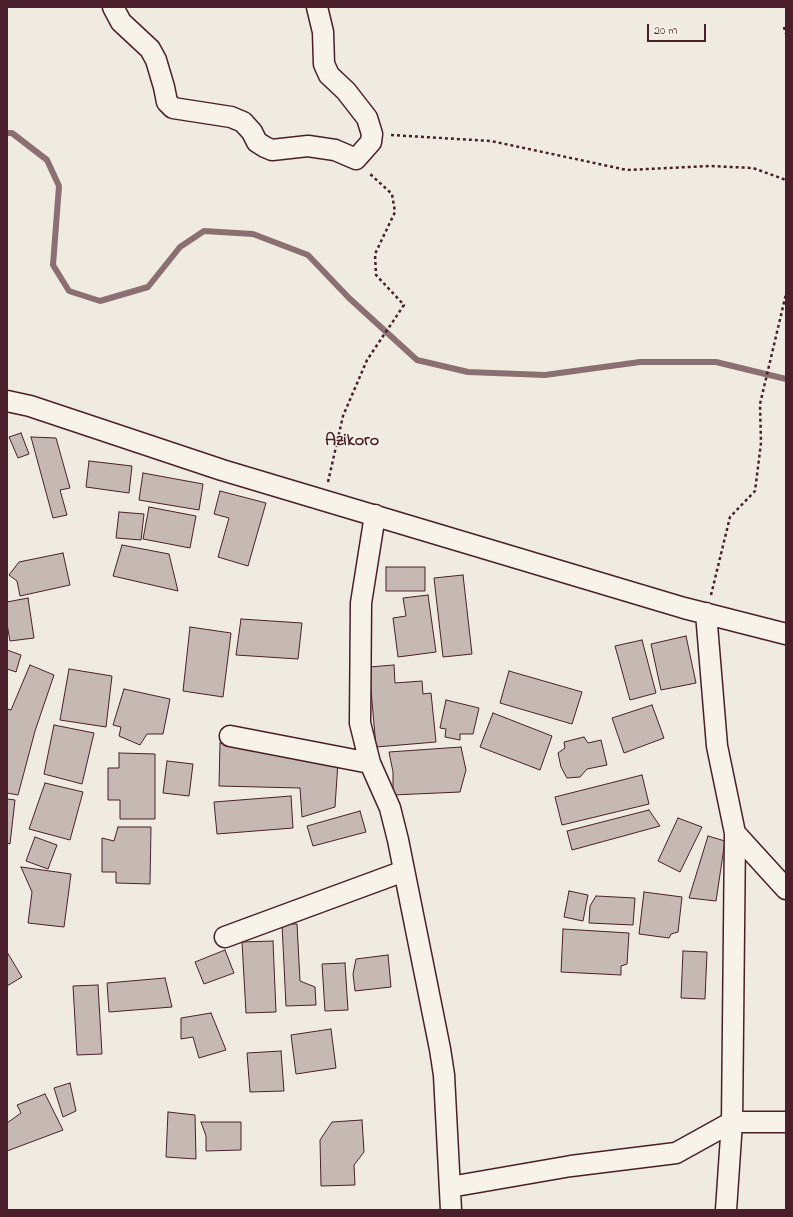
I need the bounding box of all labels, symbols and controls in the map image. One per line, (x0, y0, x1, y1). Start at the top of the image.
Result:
scale bar (649, 16, 708, 42)
text: 20 m (654, 22, 677, 40)
district label: Azikoro (325, 431, 379, 453)

